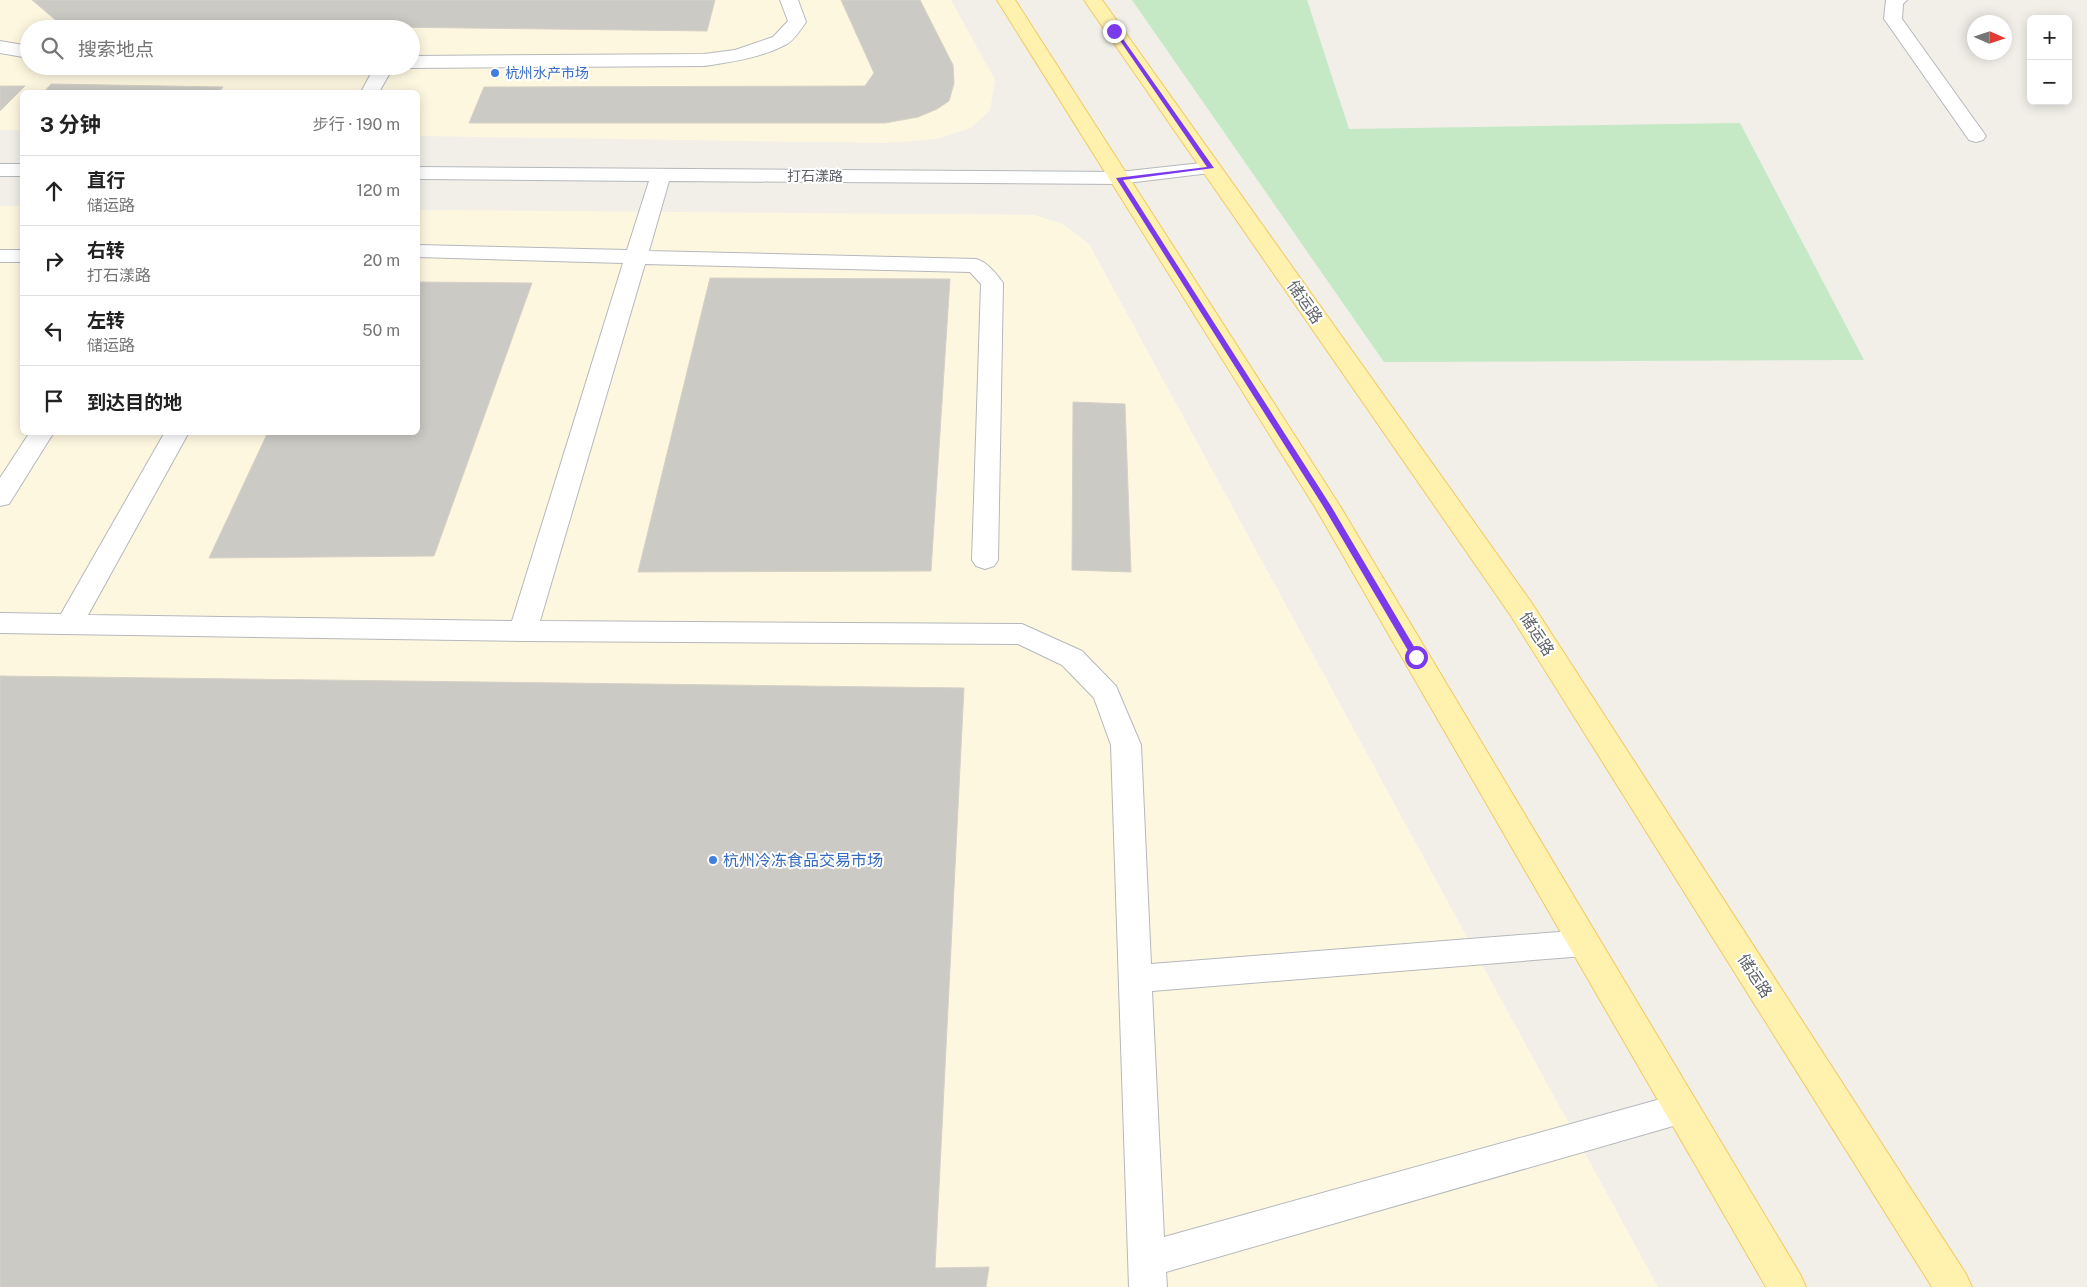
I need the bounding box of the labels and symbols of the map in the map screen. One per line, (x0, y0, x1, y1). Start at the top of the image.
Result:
north arrow (1967, 15, 2012, 60)
route end (1103, 20, 1126, 43)
place label: 杭州水产市场 (505, 65, 589, 81)
marker: 杭州水产市场 (489, 67, 501, 79)
street label: 打石漾路 (787, 168, 843, 184)
street label: 储运路 (1283, 277, 1327, 327)
street label: 储运路 (1516, 609, 1558, 659)
route start (1405, 646, 1428, 669)
place label: 杭州冷冻食品交易市场 (723, 851, 883, 870)
marker: 杭州冷冻食品交易市场 (707, 854, 719, 866)
street label: 储运路 (1734, 951, 1776, 1001)

